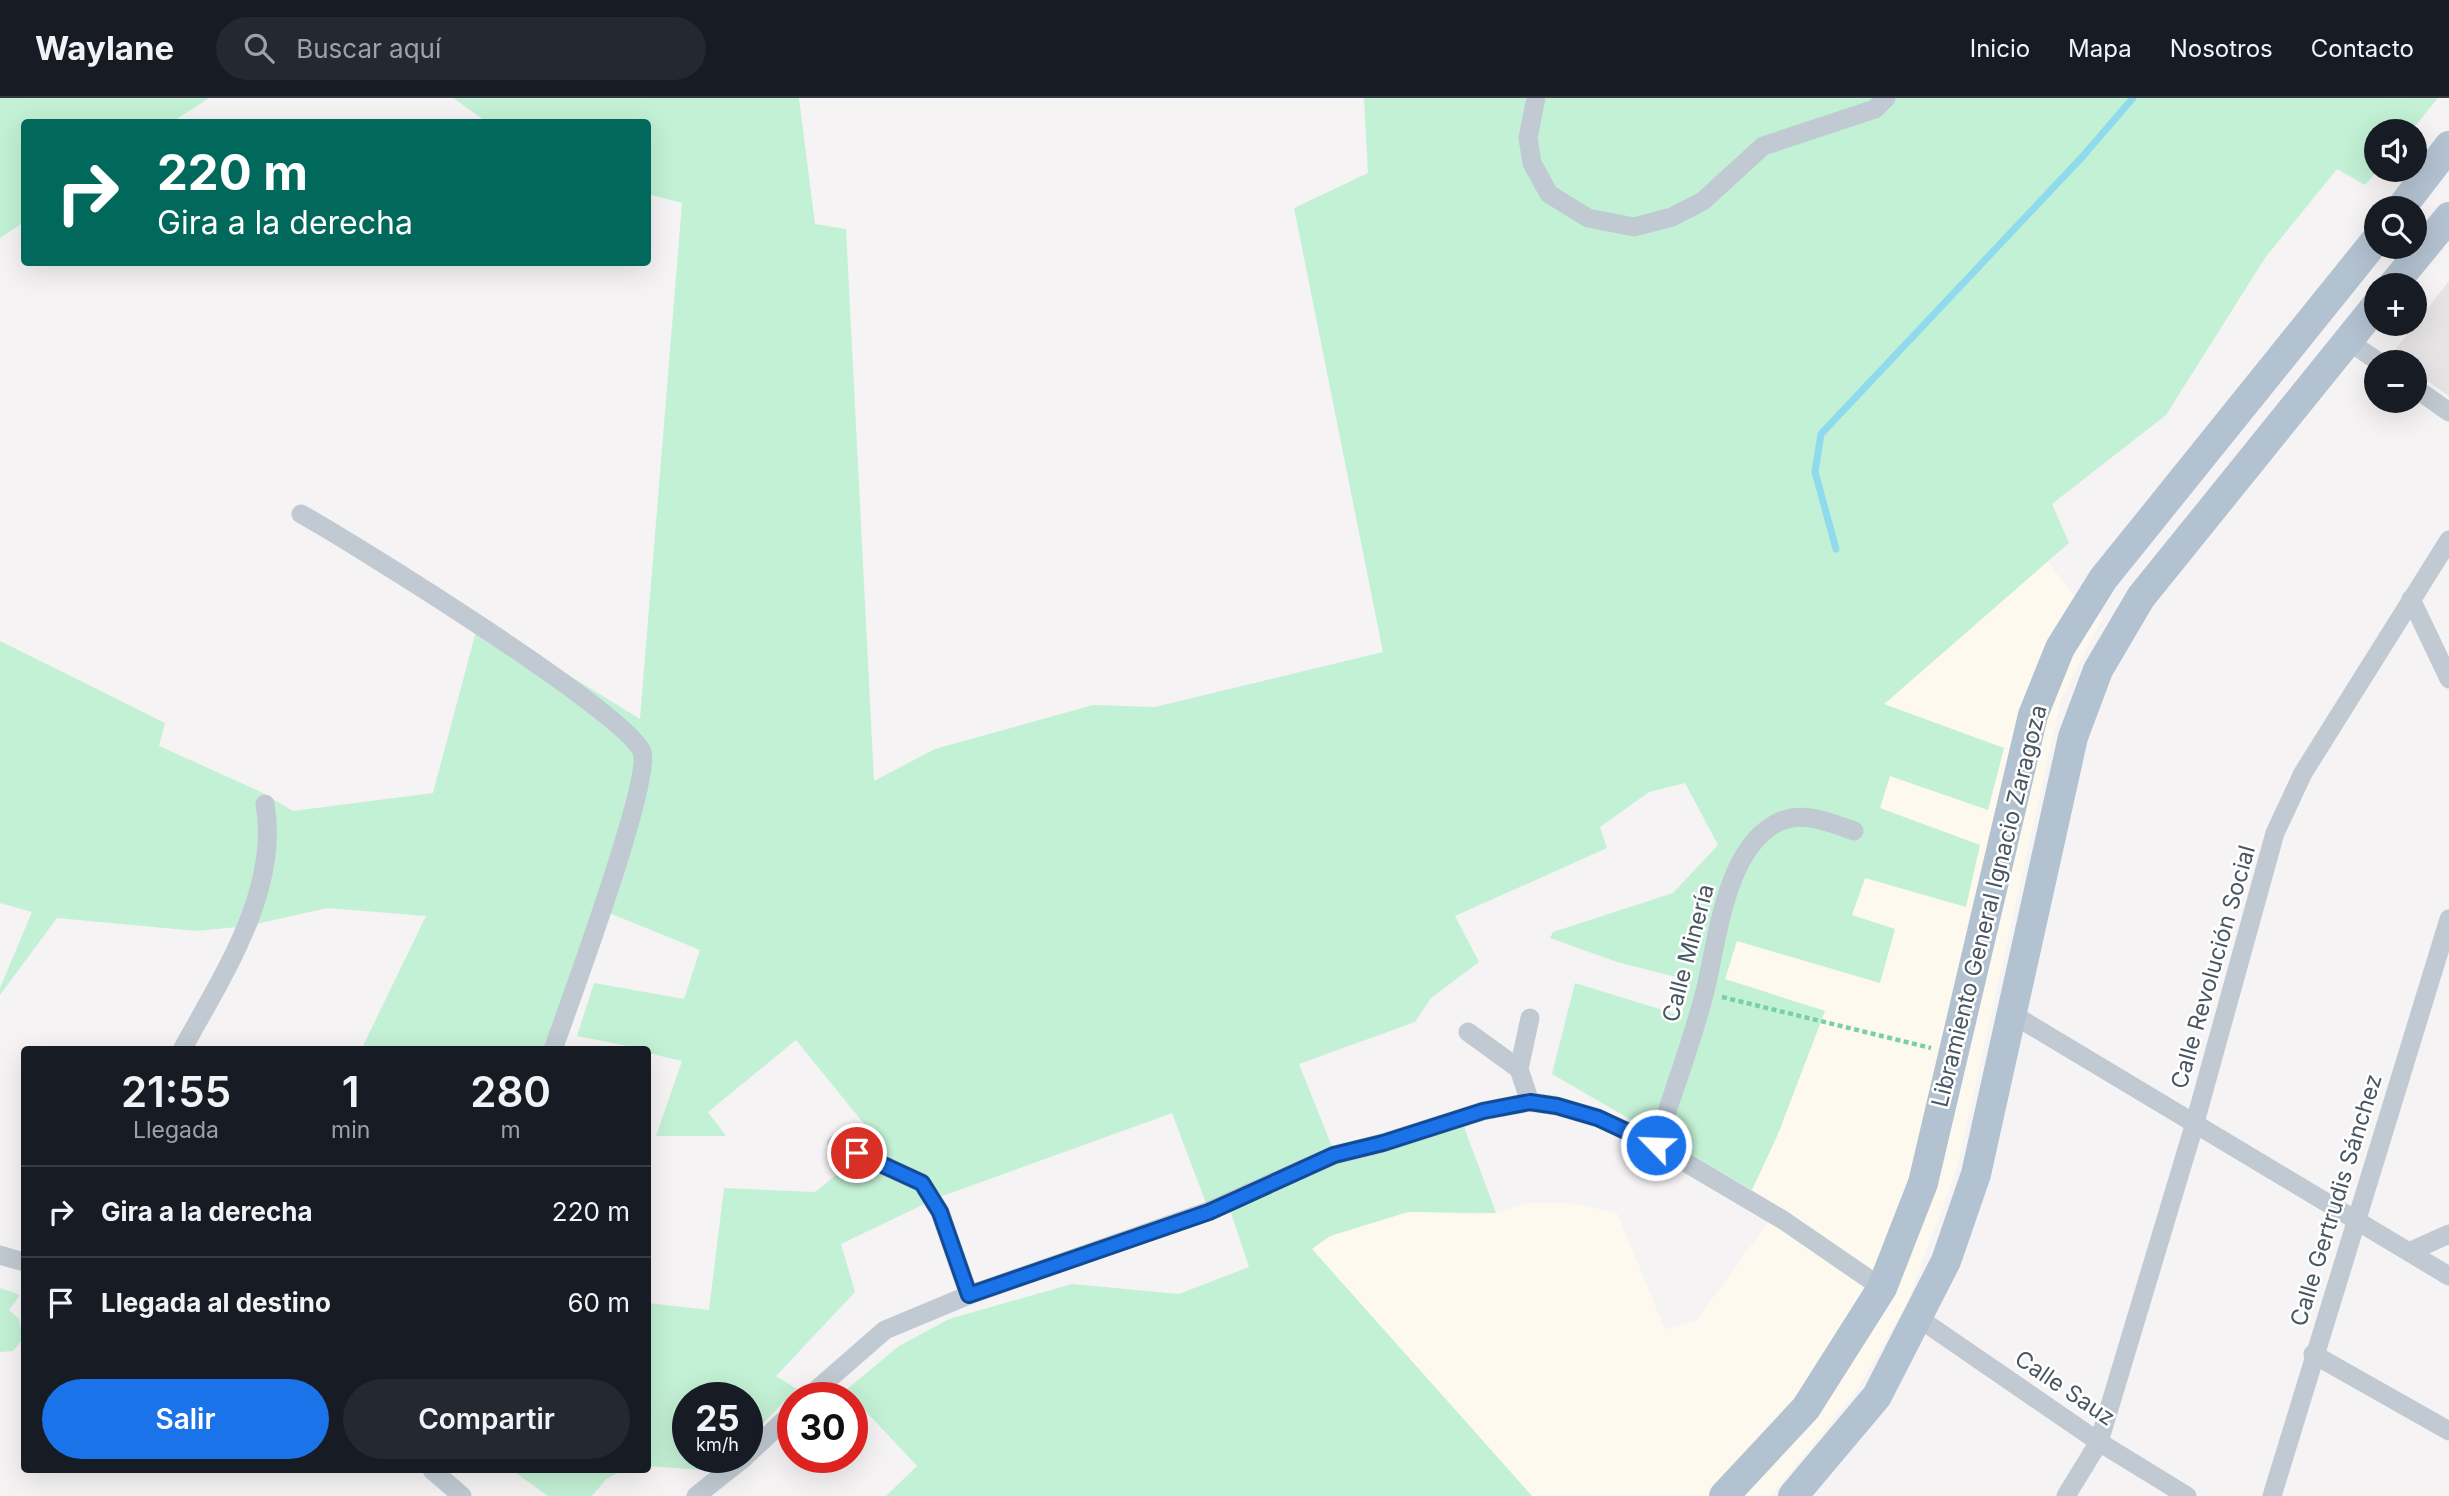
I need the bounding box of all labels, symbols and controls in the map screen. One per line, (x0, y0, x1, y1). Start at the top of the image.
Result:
search box (216, 17, 706, 80)
text: Waylane (35, 28, 174, 68)
icon: search (240, 29, 278, 67)
text: Buscar aquí (296, 33, 441, 64)
text: Inicio (1970, 34, 2030, 63)
text: Mapa (2068, 34, 2132, 63)
text: Nosotros (2170, 34, 2273, 63)
text: Contacto (2311, 34, 2414, 63)
map controls (2364, 119, 2427, 413)
button: sound (2364, 119, 2427, 182)
text: 220 m (157, 143, 308, 202)
icon: right (42, 147, 133, 238)
button: search (2364, 196, 2427, 259)
text: Gira a la derecha (157, 203, 413, 242)
button: + (2364, 273, 2427, 336)
button: − (2364, 350, 2427, 413)
street label: Libramiento General Ignacio Zaragoza (1925, 702, 2053, 1110)
street label: Calle Revolución Social (2165, 842, 2261, 1092)
street label: Calle Minería (1656, 881, 1720, 1025)
text: 21:55 (121, 1066, 231, 1117)
text: 1 (342, 1066, 360, 1117)
text: 280 (470, 1066, 551, 1117)
street label: Calle Gertrudis Sánchez (2284, 1071, 2388, 1329)
position arrow (1619, 1108, 1693, 1182)
text: Llegada (133, 1116, 219, 1144)
text: min (331, 1116, 370, 1144)
text: m (501, 1116, 521, 1144)
pin (827, 1123, 887, 1183)
icon: arrive (838, 1134, 876, 1172)
icon: right (42, 1193, 80, 1231)
text: Gira a la derecha (101, 1196, 313, 1227)
text: 220 m (552, 1196, 630, 1227)
icon: arrive (42, 1284, 80, 1322)
text: Llegada al destino (101, 1287, 331, 1318)
text: 60 m (567, 1287, 630, 1318)
street label: Calle Sauz (2010, 1344, 2120, 1432)
button: Salir (42, 1379, 329, 1459)
button: Compartir (343, 1379, 630, 1459)
speed limit sign: 30 (777, 1382, 868, 1473)
text: 25 (695, 1397, 740, 1439)
text: km/h (696, 1434, 739, 1455)

